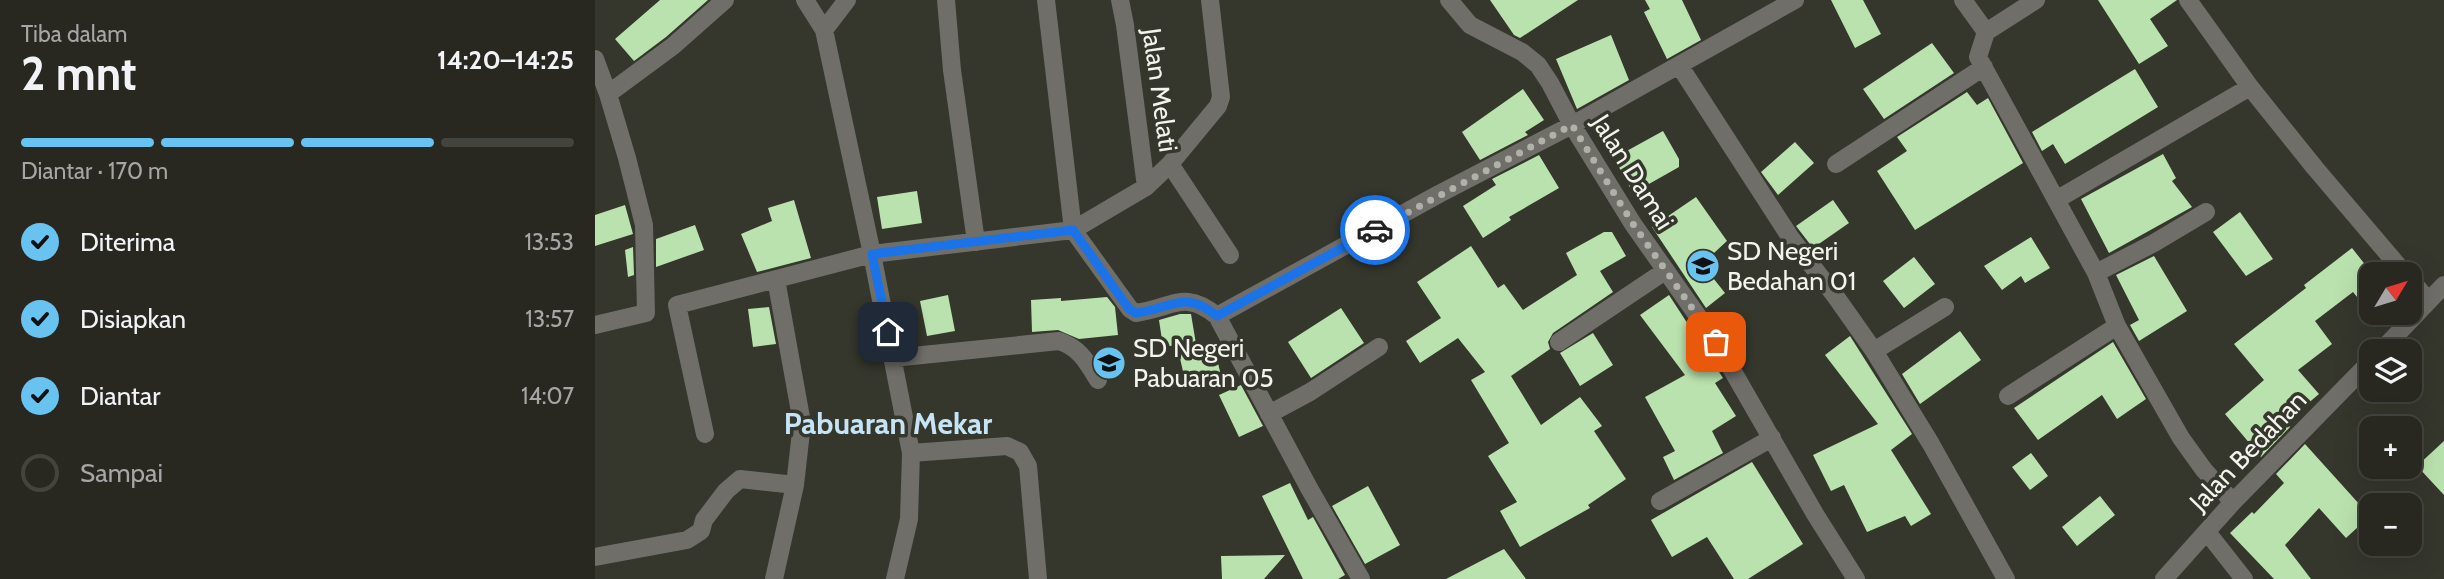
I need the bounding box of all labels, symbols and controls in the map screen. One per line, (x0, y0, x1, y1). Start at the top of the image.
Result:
text: Tiba dalam (21, 20, 127, 48)
street label: Jalan Melati (1135, 25, 1185, 154)
text: 14:20–14:25 (437, 44, 574, 76)
text: 2 mnt (21, 46, 137, 102)
street label: Jalan Damai (1585, 108, 1681, 236)
text: Diantar · 170 m (21, 157, 168, 185)
courier (1340, 195, 1410, 265)
icon: car (1356, 211, 1394, 249)
icon: check (21, 223, 59, 261)
text: Diterima (80, 226, 175, 258)
text: 13:53 (524, 228, 574, 256)
place label: SD Negeri Bedahan 01 (1727, 235, 1856, 297)
school or university icon: SD Negeri Bedahan 01 (1684, 247, 1722, 285)
north arrow (2359, 262, 2422, 326)
map controls (2359, 262, 2422, 556)
icon: check (21, 300, 59, 338)
pin (858, 302, 918, 362)
text: Disiapkan (80, 303, 186, 335)
text: 13:57 (525, 305, 574, 333)
pin (1686, 312, 1746, 372)
icon: home (869, 313, 907, 351)
icon: bag (1697, 323, 1735, 361)
place label: SD Negeri Pabuaran 05 (1133, 332, 1274, 394)
button: layers (2359, 339, 2422, 402)
school or university icon: SD Negeri Pabuaran 05 (1090, 344, 1128, 382)
icon: check (21, 377, 59, 415)
text: Diantar (80, 380, 161, 412)
text: 14:07 (521, 382, 574, 410)
street label: Jalan Bedahan (2182, 384, 2313, 518)
district label: Pabuaran Mekar (784, 405, 992, 442)
button: + (2359, 416, 2422, 479)
text: Sampai (80, 457, 163, 489)
button: − (2359, 493, 2422, 556)

